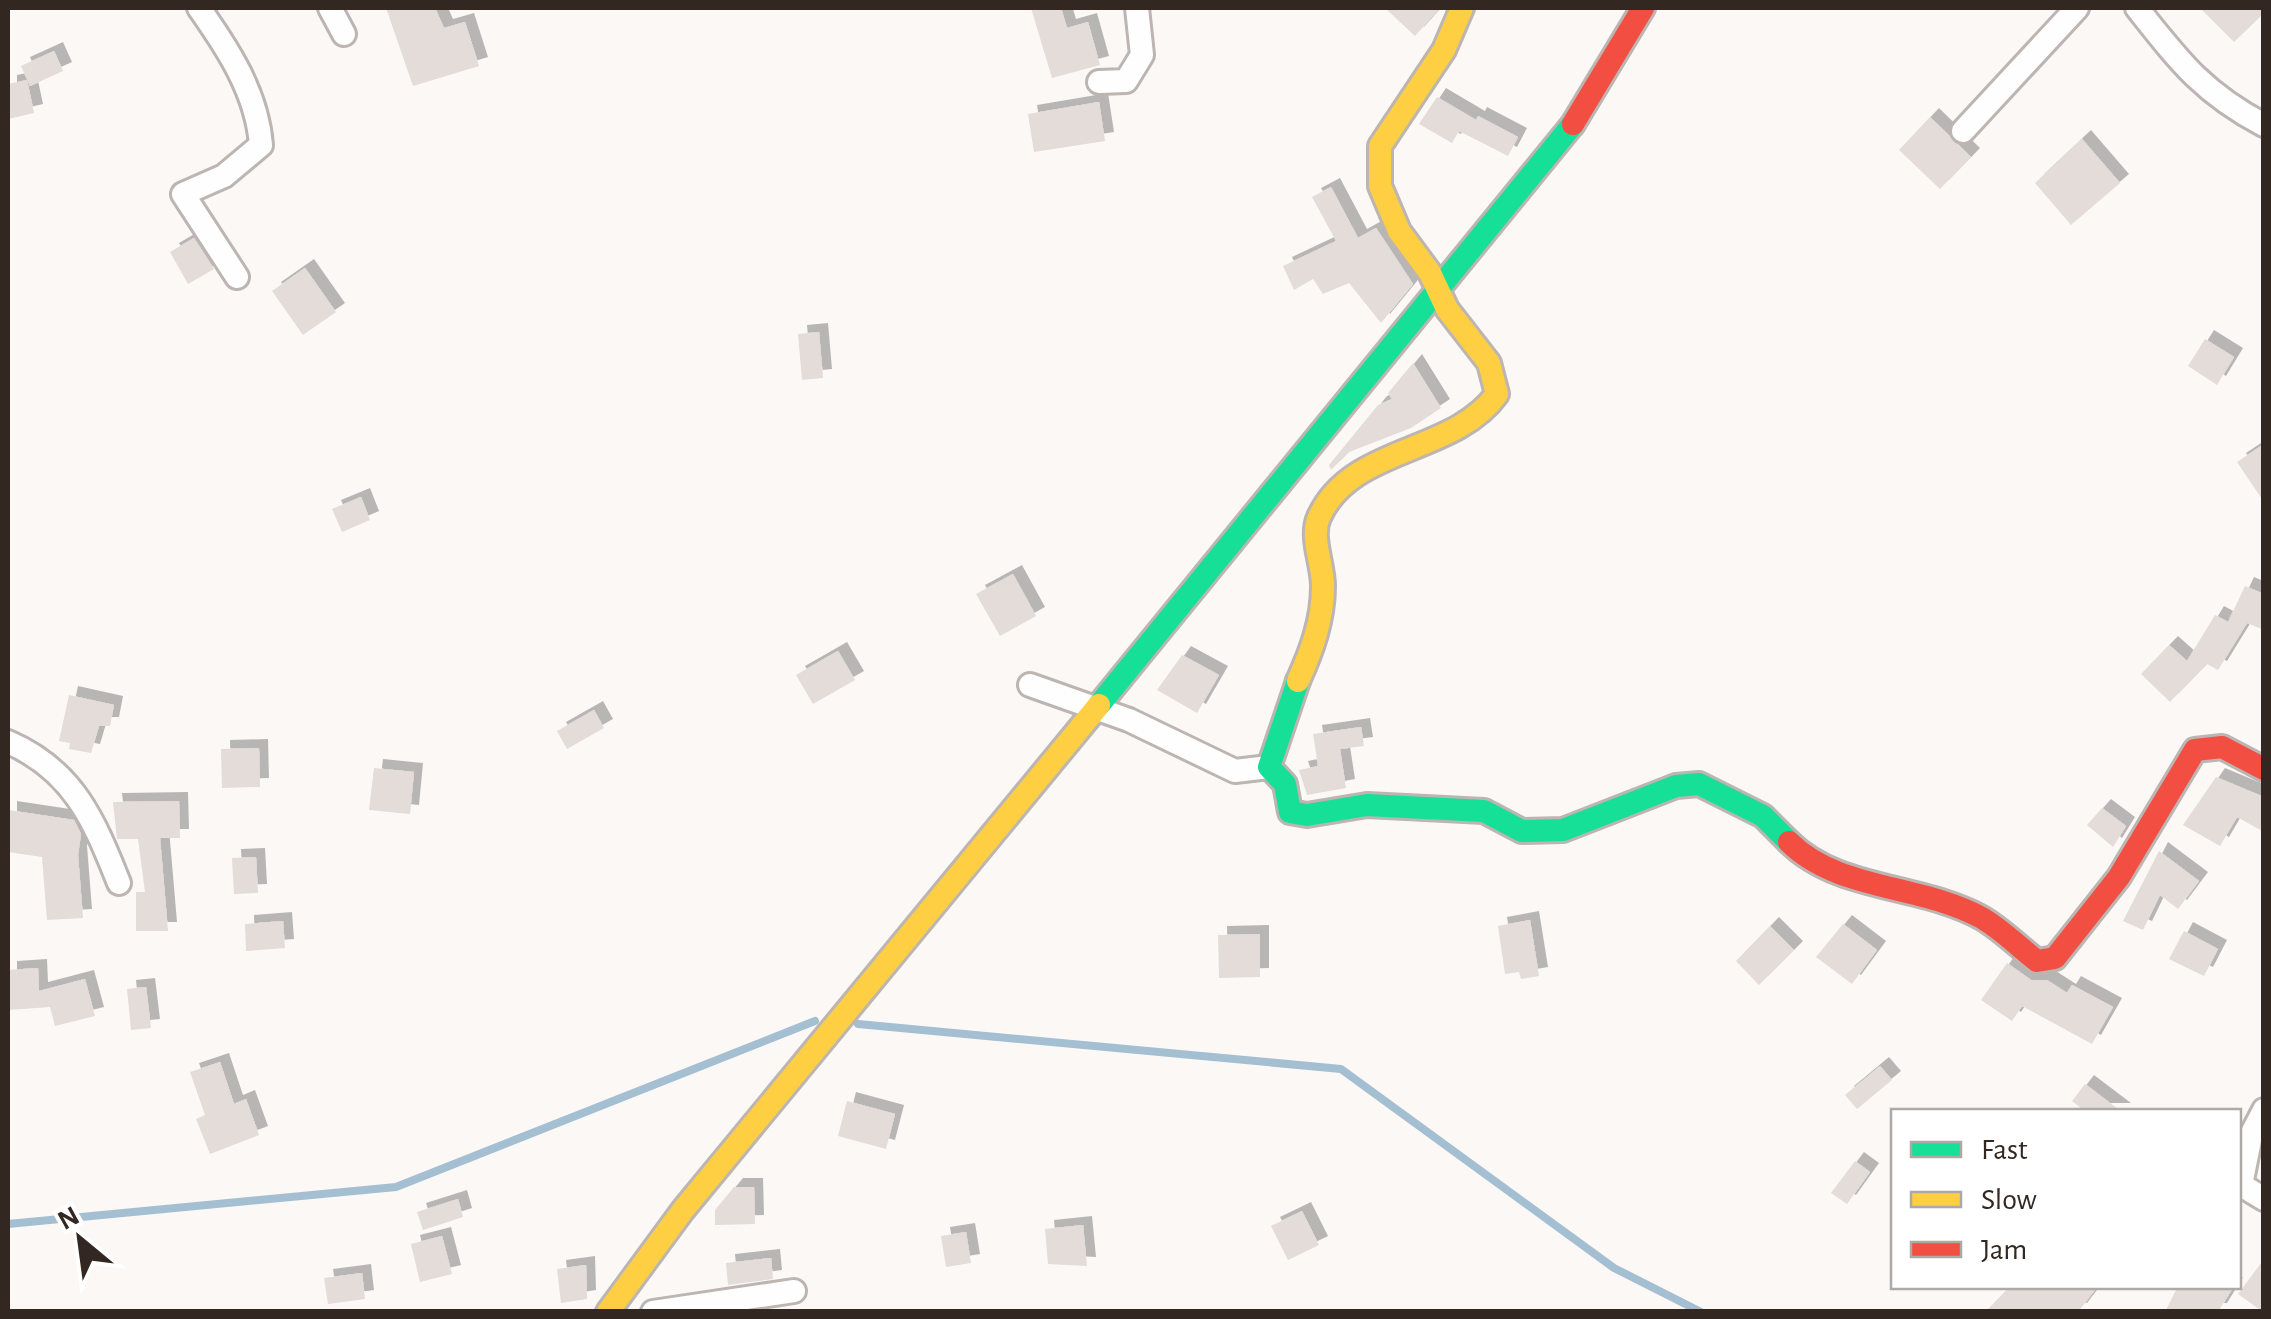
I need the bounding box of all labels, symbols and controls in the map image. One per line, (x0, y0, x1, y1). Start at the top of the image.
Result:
legend (1891, 1109, 2241, 1289)
text: Fast (1981, 1135, 2028, 1165)
text: Slow (1981, 1185, 2037, 1215)
north arrow (30, 1189, 130, 1289)
text: N (54, 1202, 84, 1236)
text: Jam (1981, 1235, 2027, 1265)

